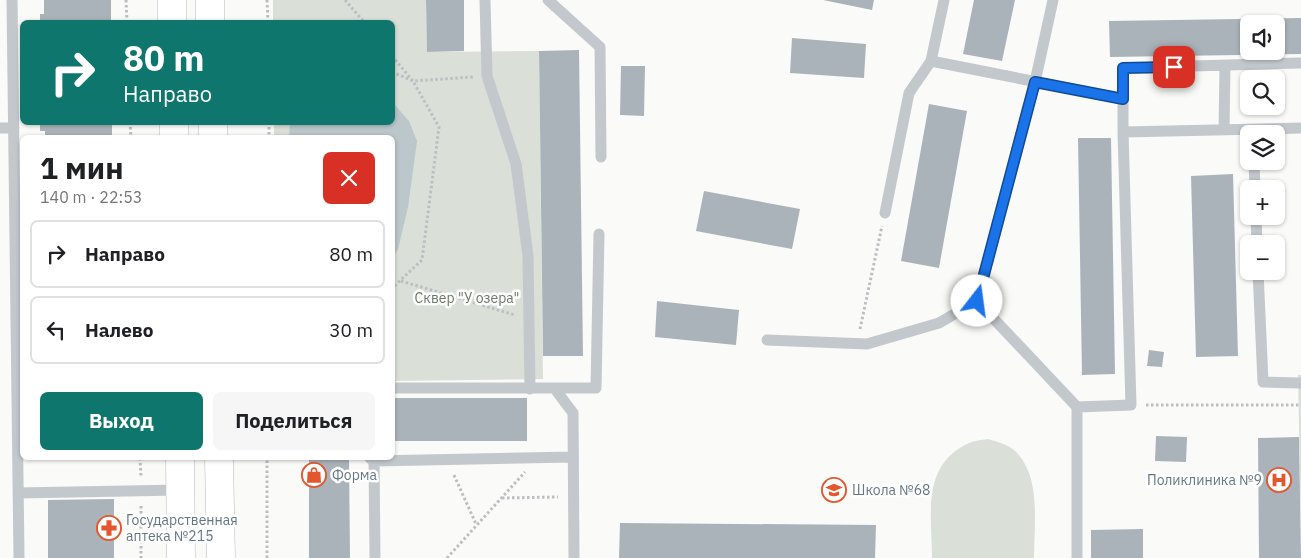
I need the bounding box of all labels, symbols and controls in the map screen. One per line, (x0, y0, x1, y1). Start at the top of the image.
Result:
map controls (1240, 15, 1285, 280)
button: sound (1240, 15, 1285, 60)
text: 80 m (123, 35, 205, 81)
icon: right (40, 40, 105, 105)
pin (1153, 46, 1195, 88)
icon: arrive (1160, 53, 1188, 81)
button: search (1240, 70, 1285, 115)
text: Направо (123, 79, 212, 108)
button: layers (1240, 125, 1285, 170)
text: 1 мин (40, 148, 124, 187)
button: close (323, 152, 375, 204)
button: + (1240, 180, 1285, 225)
text: 140 m · 22:53 (40, 187, 142, 207)
button: − (1240, 235, 1285, 280)
icon: right (42, 240, 70, 268)
text: Направо (85, 242, 165, 266)
text: 80 m (329, 242, 373, 266)
position arrow (950, 274, 1002, 326)
park label: Сквер "У озера" (415, 289, 519, 307)
icon: left (42, 316, 70, 344)
text: Налево (85, 318, 154, 342)
text: 30 m (329, 318, 373, 342)
button: Выход (40, 392, 203, 450)
button: Поделиться (213, 392, 375, 450)
shop icon: Форма (301, 462, 327, 488)
place label: Форма (332, 466, 378, 484)
hospital icon: Поликлиника №9 (1266, 467, 1292, 493)
place label: Поликлиника №9 (1147, 471, 1262, 489)
school or university icon: Школа №68 (821, 477, 847, 503)
place label: Школа №68 (852, 481, 931, 499)
place label: Государственная аптека №215 (126, 511, 238, 545)
pharmacy icon: Государственная аптека №215 (96, 515, 122, 541)

